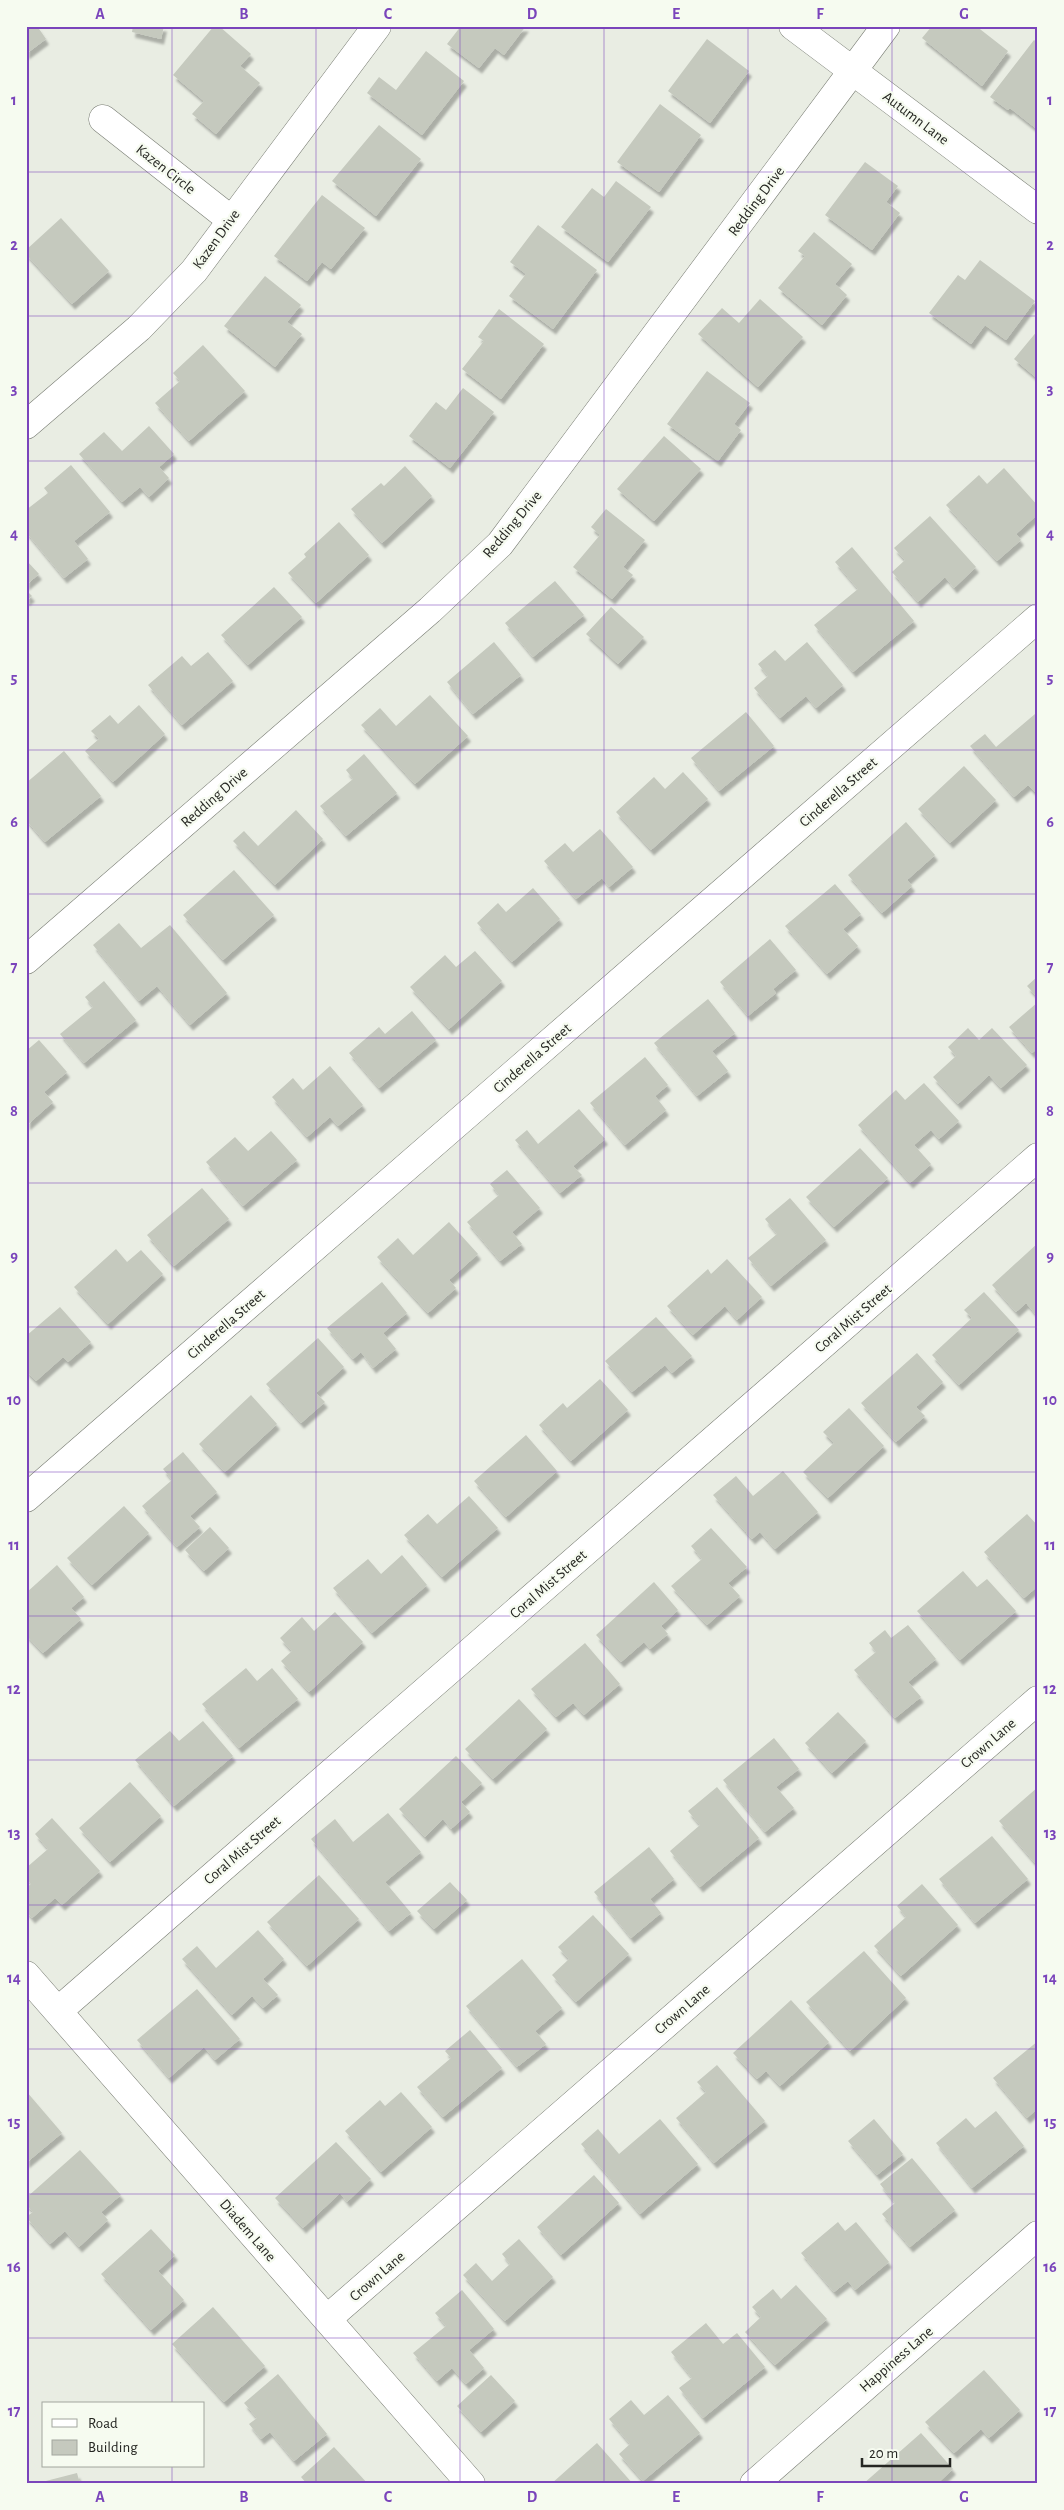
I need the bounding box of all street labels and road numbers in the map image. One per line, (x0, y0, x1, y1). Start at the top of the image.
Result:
street label: Autumn Lane (880, 89, 951, 148)
street label: Kazen Circle (133, 142, 198, 197)
street label: Redding Drive (726, 164, 787, 239)
street label: Kazen Drive (190, 207, 243, 272)
street label: Redding Drive (480, 488, 545, 561)
street label: Cinderella Street (797, 755, 880, 830)
street label: Redding Drive (178, 765, 250, 830)
street label: Cinderella Street (491, 1021, 574, 1096)
street label: Coral Mist Street (812, 1281, 895, 1356)
street label: Cinderella Street (185, 1287, 268, 1362)
street label: Coral Mist Street (507, 1547, 590, 1622)
street label: Crown Lane (958, 1716, 1019, 1771)
street label: Coral Mist Street (201, 1813, 284, 1888)
street label: Crown Lane (652, 1982, 713, 2037)
street label: Diadem Lane (217, 2196, 279, 2264)
street label: Crown Lane (347, 2249, 408, 2304)
street label: Happiness Lane (857, 2324, 936, 2395)

